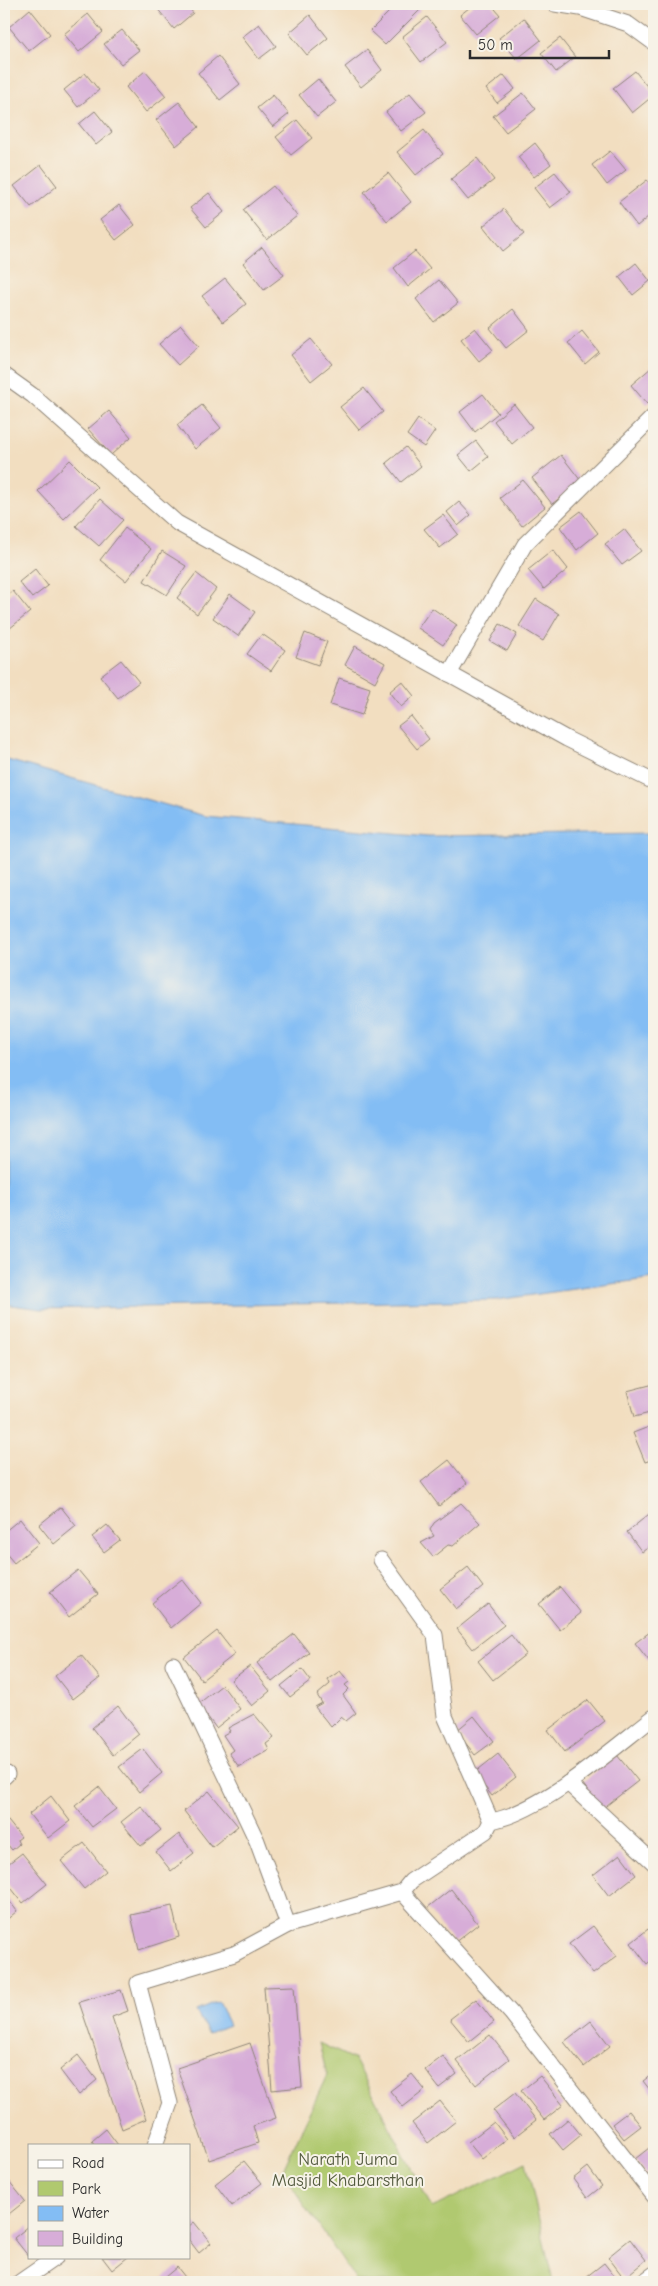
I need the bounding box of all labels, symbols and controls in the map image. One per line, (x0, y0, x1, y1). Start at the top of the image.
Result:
scale bar (470, 28, 609, 60)
text: 50 m (478, 36, 513, 54)
legend (28, 2144, 190, 2258)
park label: Narath Juma Masjid Khabarsthan (272, 2149, 424, 2191)
text: Road (72, 2154, 104, 2172)
text: Park (72, 2180, 101, 2198)
text: Water (72, 2204, 109, 2222)
text: Building (72, 2230, 123, 2248)

